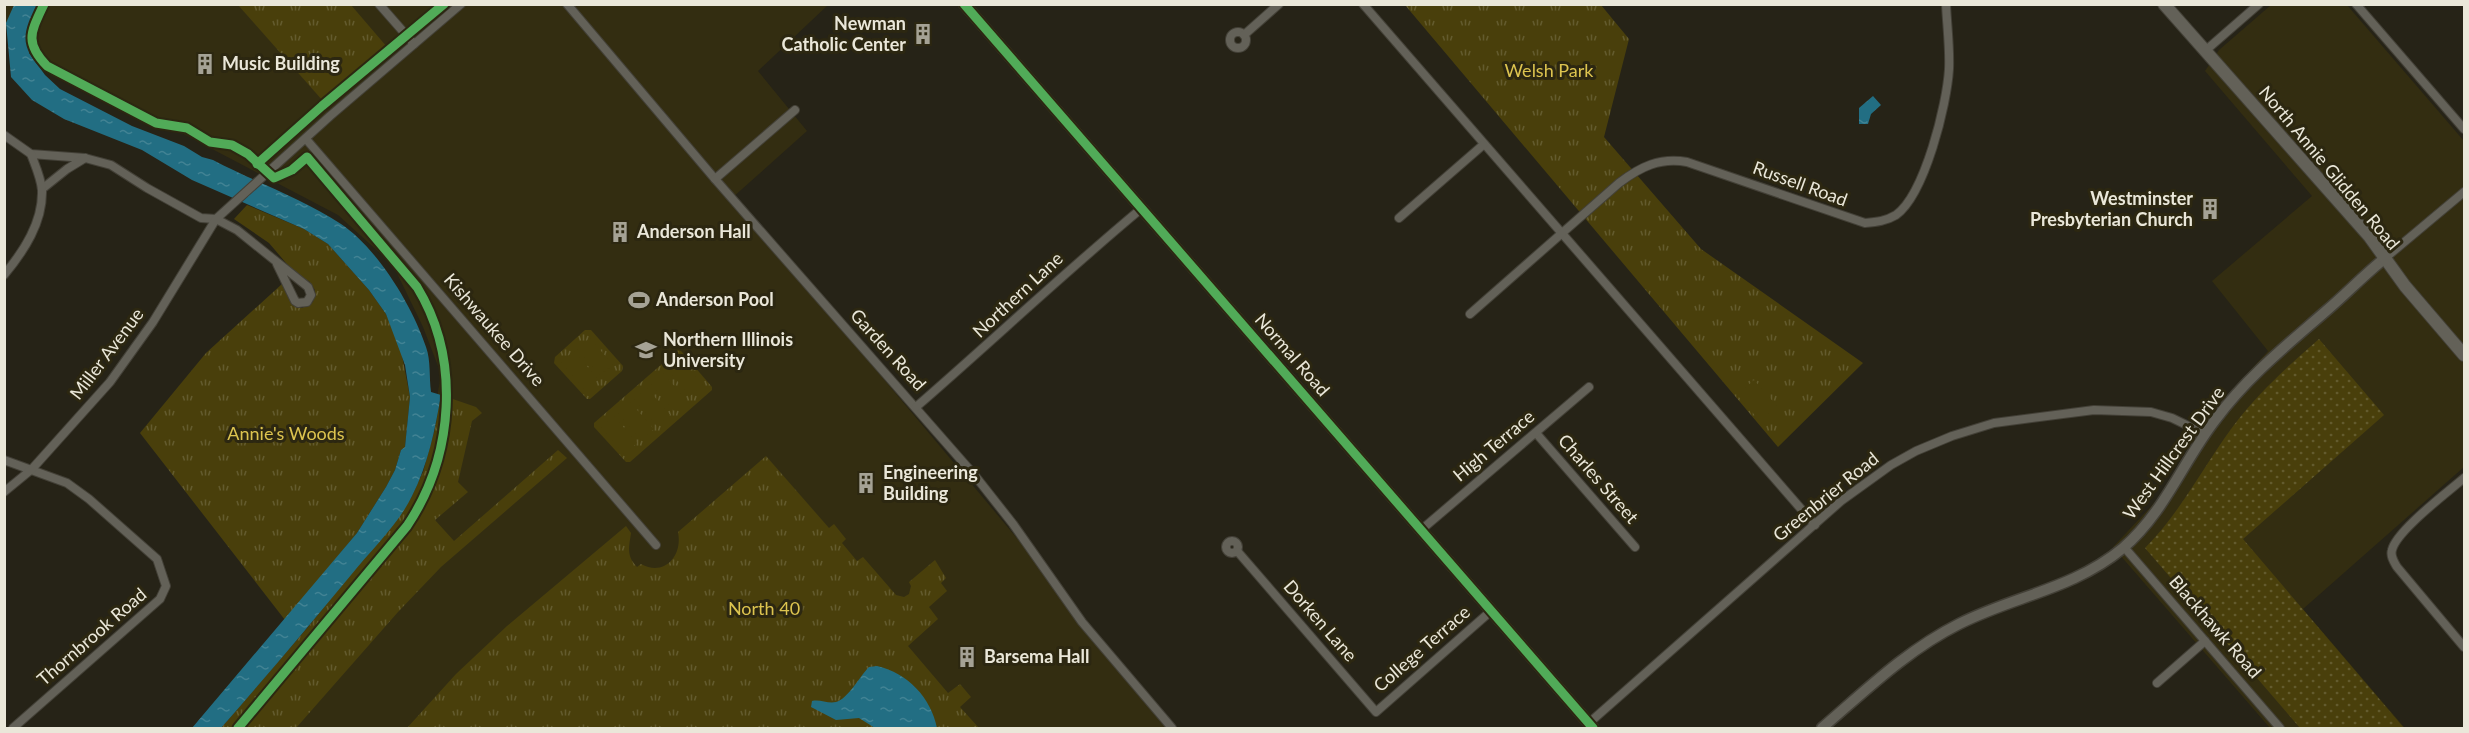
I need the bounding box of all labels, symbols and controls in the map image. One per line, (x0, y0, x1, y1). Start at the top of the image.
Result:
place label: Newman Catholic Center (781, 12, 906, 55)
building icon: Newman Catholic Center (911, 22, 935, 46)
building icon: Music Building (193, 52, 217, 76)
place label: Music Building (222, 52, 340, 74)
park label: Welsh Park (1505, 59, 1594, 81)
street label: North Annie Glidden Road (2255, 81, 2405, 254)
street label: Russell Road (1750, 156, 1851, 210)
place label: Westminster Presbyterian Church (2030, 187, 2193, 230)
building icon: Westminster Presbyterian Church (2198, 197, 2222, 221)
building icon: Anderson Hall (608, 220, 632, 244)
place label: Anderson Hall (636, 220, 751, 242)
street label: Northern Lane (968, 247, 1067, 342)
street label: Kishwaukee Drive (440, 268, 550, 390)
sports icon: Anderson Pool (627, 288, 651, 312)
place label: Anderson Pool (655, 288, 774, 310)
street label: Miller Avenue (65, 303, 148, 403)
street label: Garden Road (846, 304, 931, 395)
street label: Normal Road (1251, 308, 1335, 400)
place label: Northern Illinois University (663, 328, 793, 371)
school or university icon: Northern Illinois University (634, 338, 658, 362)
street label: West Hillcrest Drive (2118, 382, 2229, 523)
street label: High Terrace (1448, 405, 1538, 486)
park label: Annie's Woods (227, 422, 345, 444)
street label: Charles Street (1554, 429, 1644, 528)
street label: Greenbrier Road (1768, 447, 1883, 545)
place label: Engineering Building (883, 461, 978, 504)
building icon: Engineering Building (854, 471, 878, 495)
street label: Blackhawk Road (2165, 570, 2266, 682)
street label: Dorken Lane (1279, 575, 1362, 666)
street label: Thornbrook Road (32, 583, 151, 690)
park label: North 40 (728, 597, 800, 619)
street label: College Terrace (1369, 600, 1474, 696)
building icon: Barsema Hall (955, 645, 979, 669)
place label: Barsema Hall (984, 645, 1089, 667)

